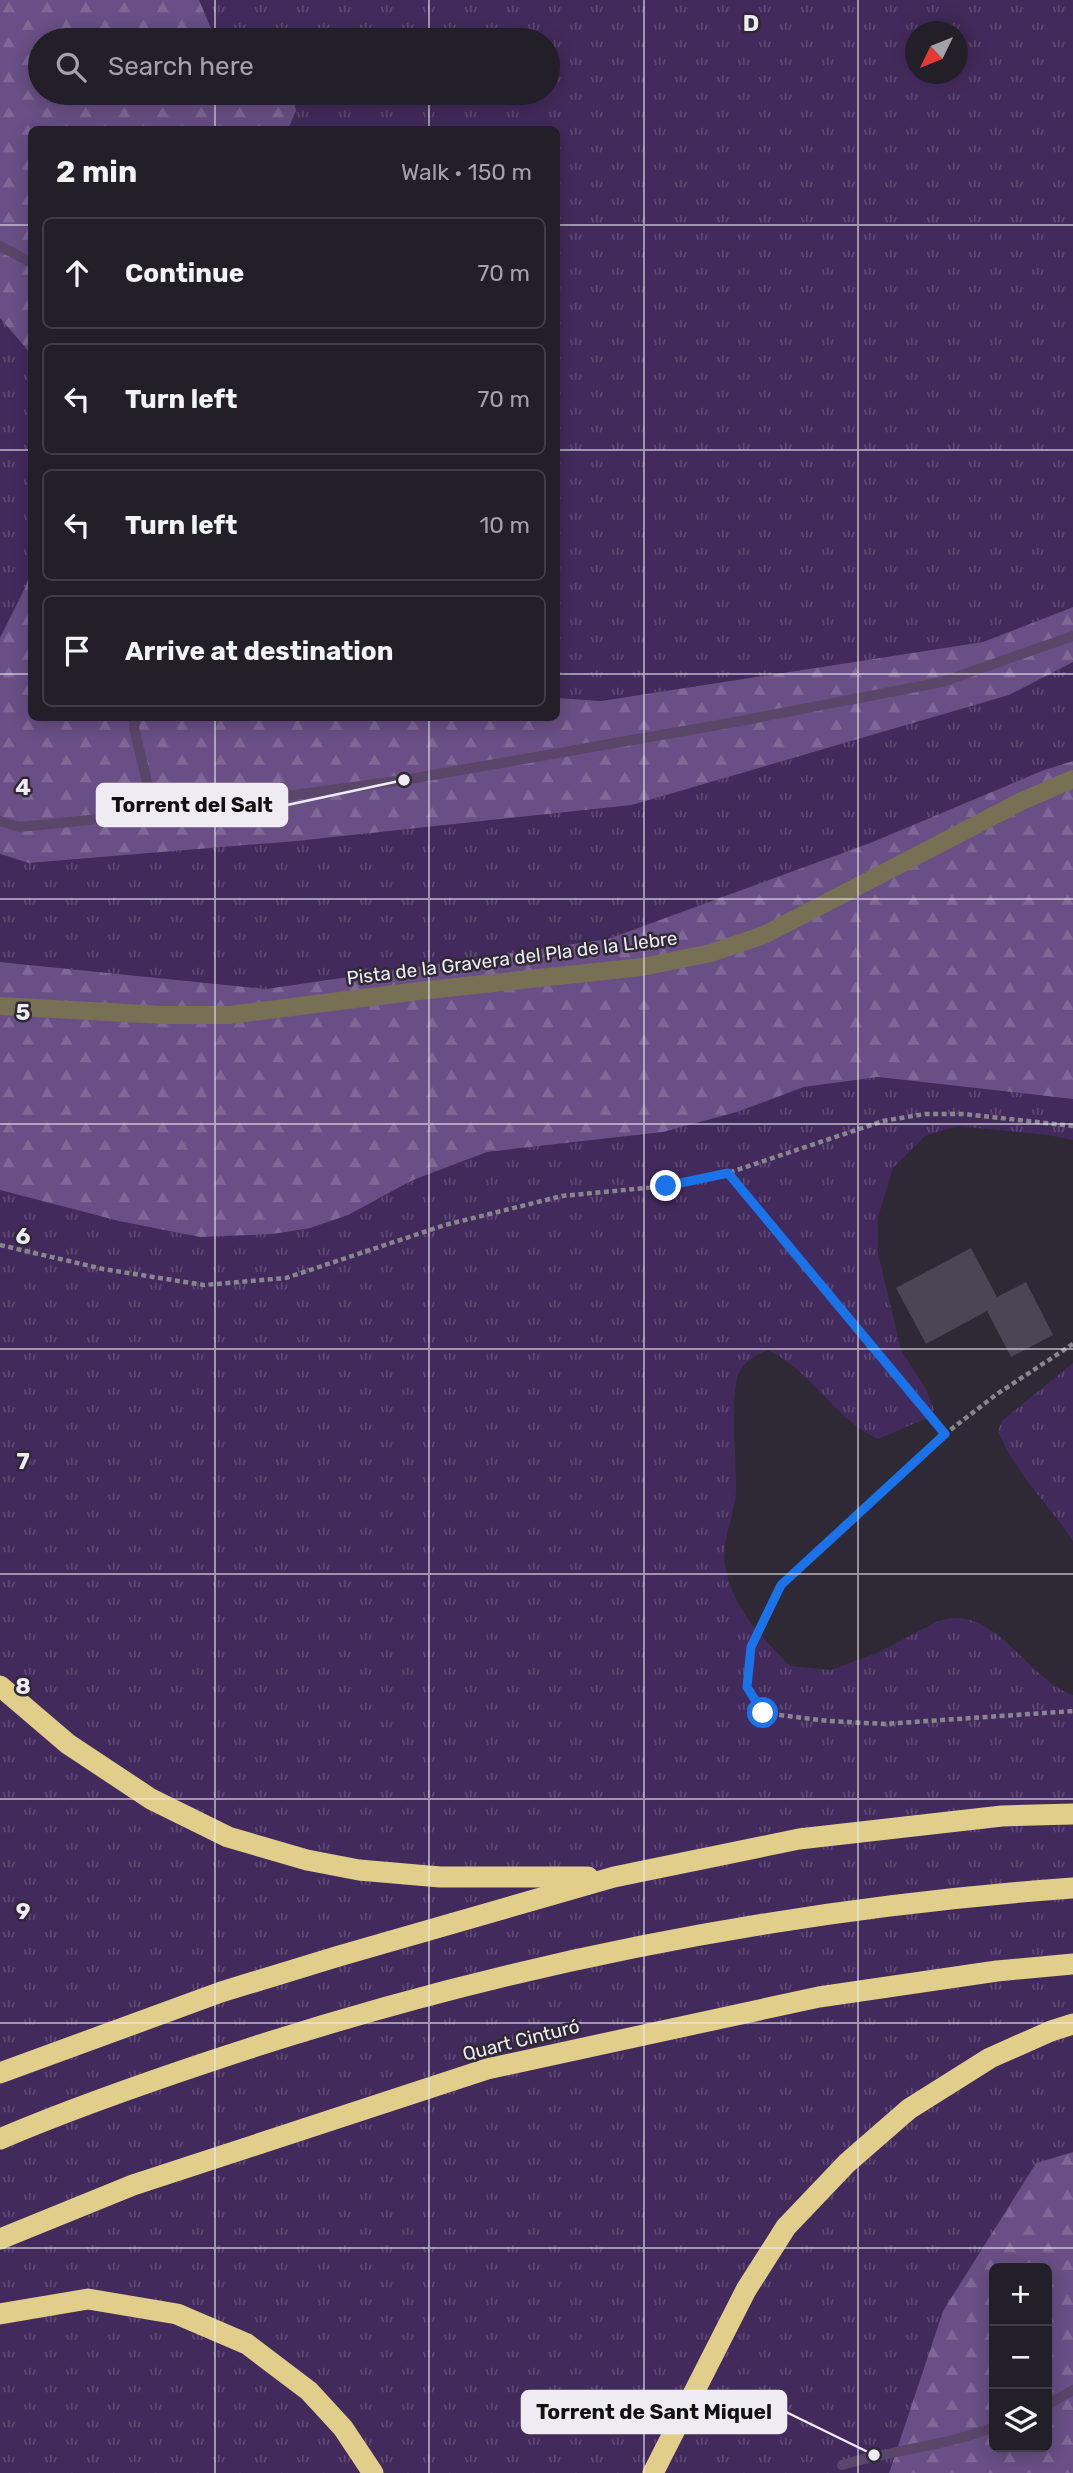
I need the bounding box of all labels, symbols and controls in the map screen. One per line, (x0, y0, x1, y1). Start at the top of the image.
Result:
text: D (743, 9, 759, 37)
north arrow (905, 21, 968, 84)
search box (28, 28, 560, 105)
icon: search (52, 48, 90, 86)
text: Search here (108, 51, 254, 82)
text: 2 min (56, 154, 137, 190)
text: Walk · 150 m (401, 158, 532, 186)
icon: ahead (58, 254, 96, 292)
text: Continue (125, 258, 244, 289)
text: 70 m (478, 259, 530, 287)
icon: left (58, 380, 96, 418)
text: Turn left (125, 384, 237, 415)
text: 70 m (478, 385, 530, 413)
icon: left (58, 506, 96, 544)
text: Turn left (125, 510, 237, 541)
text: 10 m (479, 511, 530, 539)
icon: arrive (58, 632, 96, 670)
text: Arrive at destination (125, 636, 393, 667)
text: 4 (15, 773, 31, 801)
callout: Torrent del Salt (97, 784, 287, 826)
text: Torrent del Salt (111, 792, 273, 817)
street label: Pista de la Gravera del Pla de la Llebre (345, 926, 679, 990)
text: 5 (16, 998, 31, 1026)
route end (650, 1170, 681, 1201)
text: 6 (16, 1222, 31, 1250)
text: 7 (16, 1447, 30, 1475)
text: 8 (15, 1672, 31, 1700)
route start (747, 1697, 778, 1728)
text: 9 (16, 1897, 30, 1925)
street label: Quart Cinturó (460, 2014, 582, 2066)
map controls (989, 2263, 1052, 2452)
button: + (989, 2263, 1052, 2326)
button: − (989, 2326, 1052, 2389)
button: layers (989, 2389, 1052, 2452)
callout: Torrent de Sant Miquel (522, 2391, 786, 2433)
text: Torrent de Sant Miquel (536, 2399, 772, 2424)

